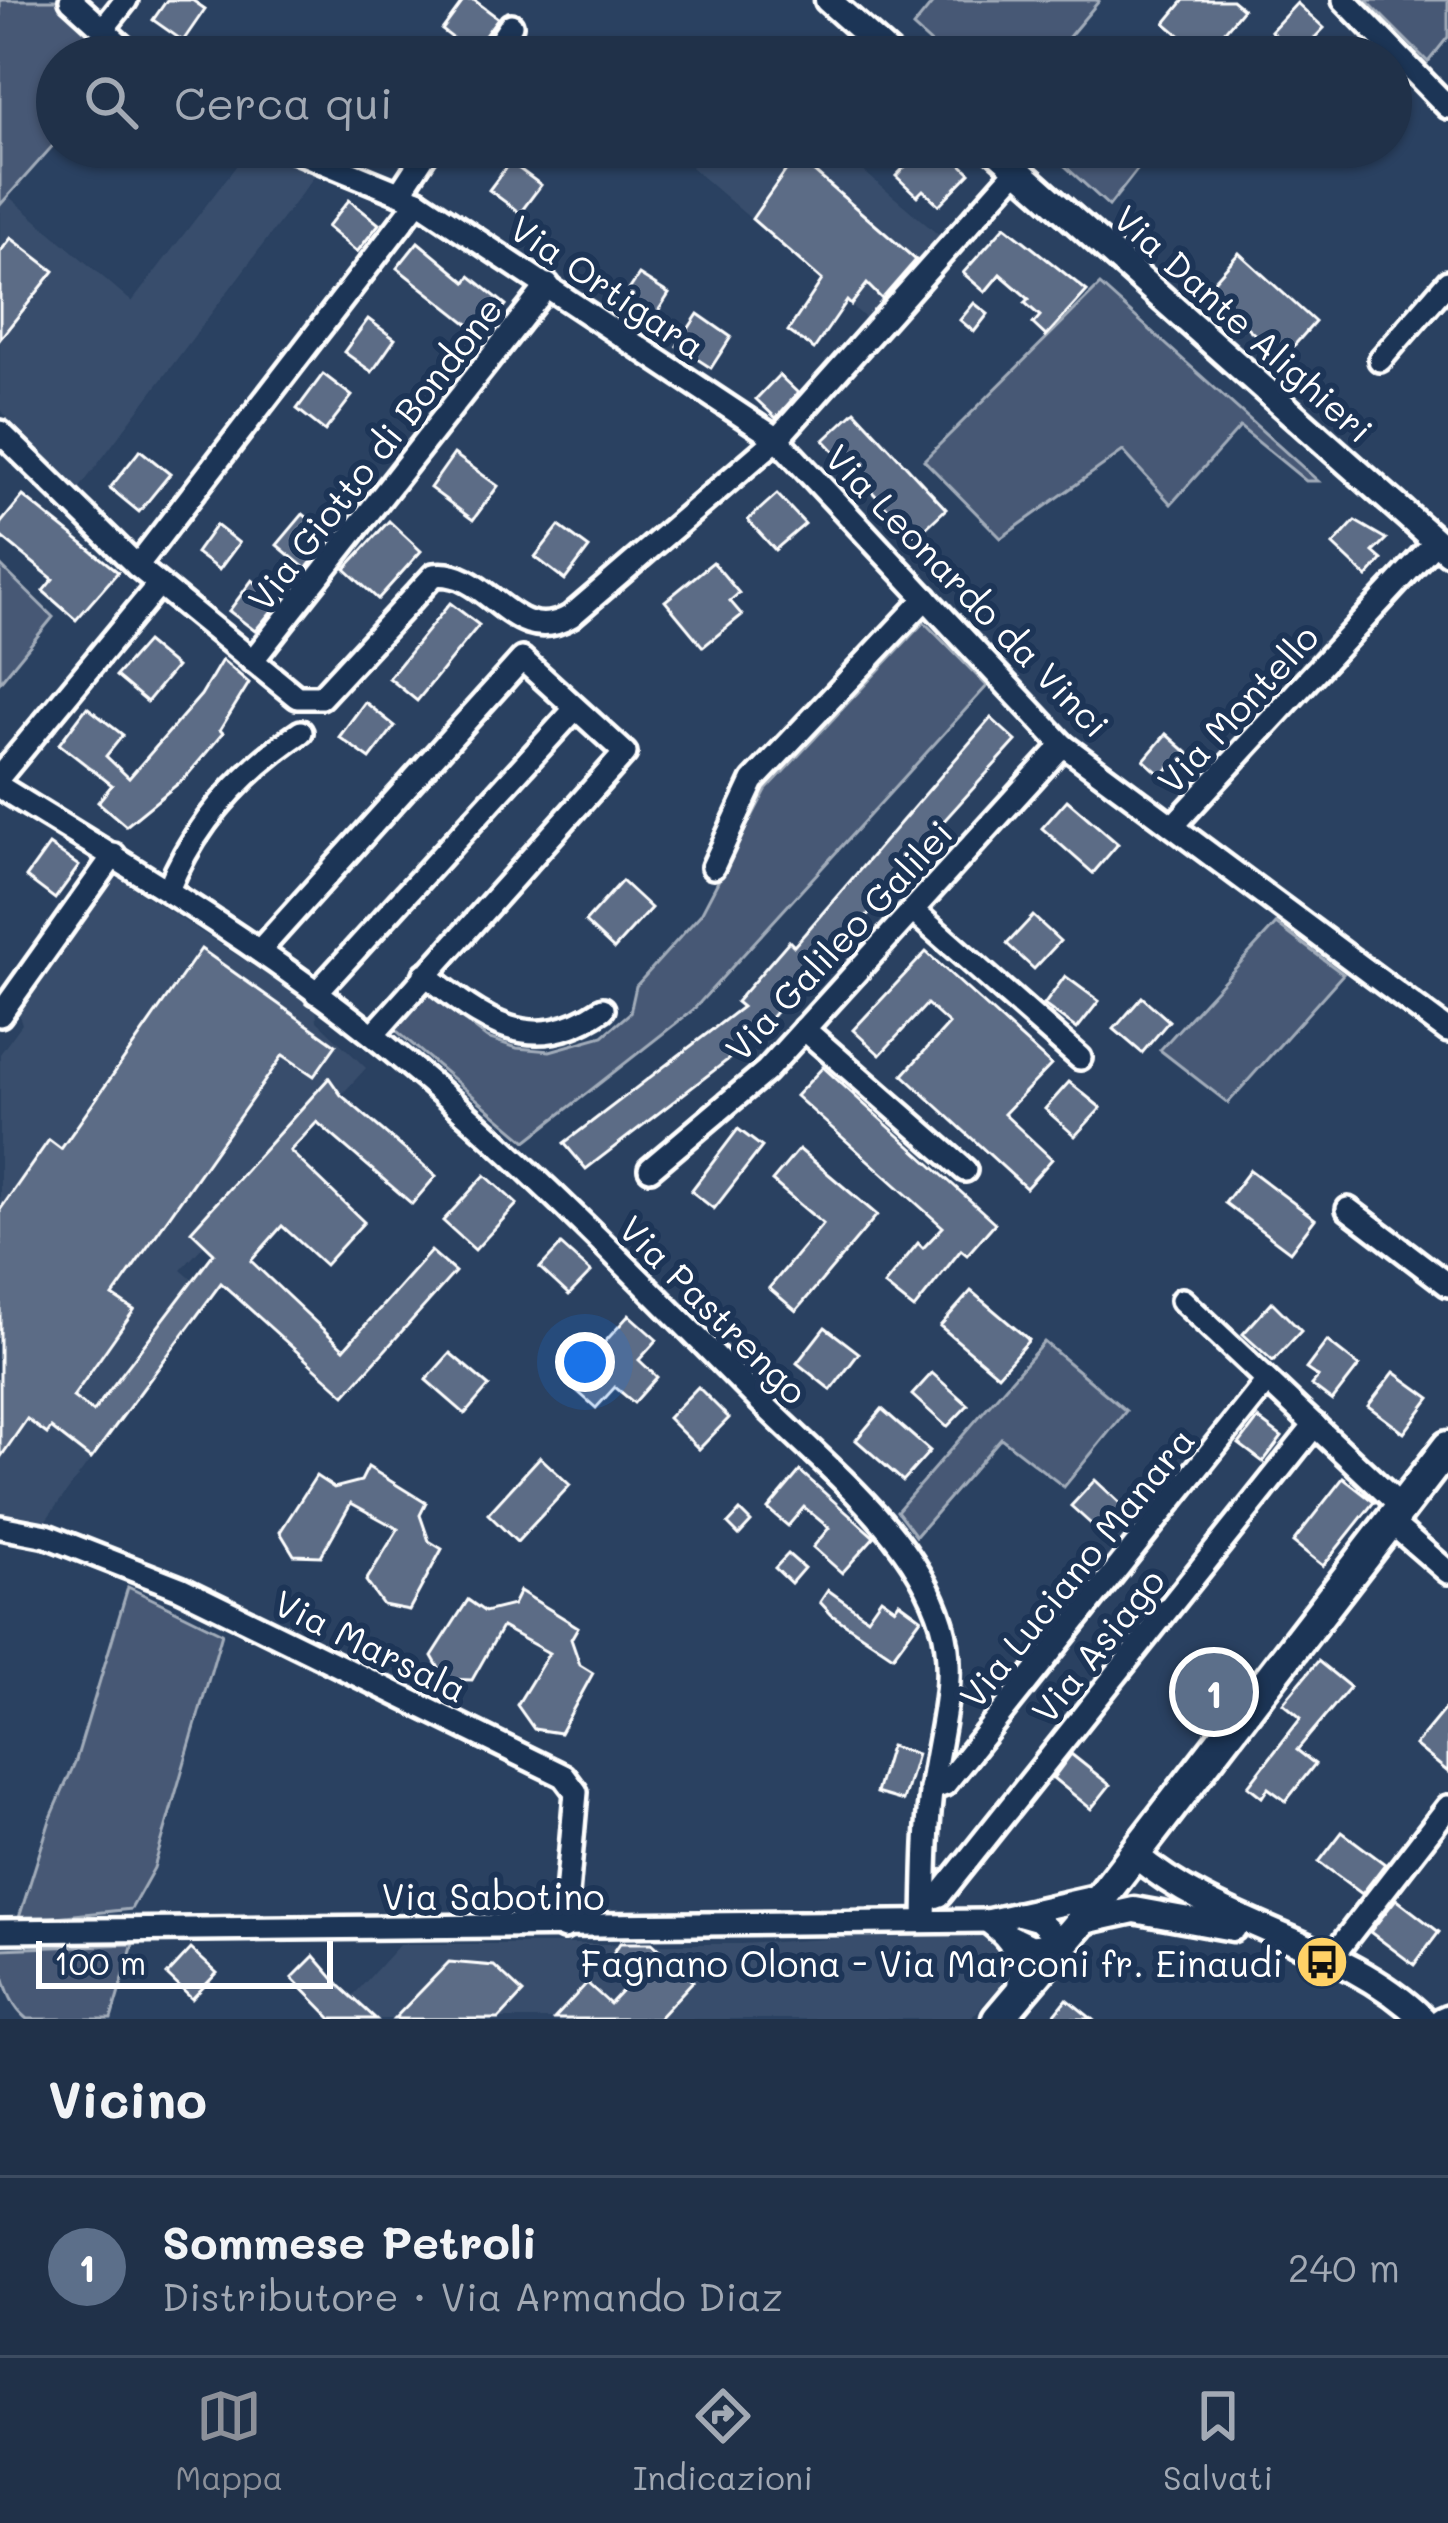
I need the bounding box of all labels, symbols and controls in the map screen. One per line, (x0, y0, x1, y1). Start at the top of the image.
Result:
search box (36, 36, 1412, 168)
icon: search (78, 69, 144, 135)
text: Cerca qui (174, 73, 393, 131)
street label: Via Dante Alighieri (1104, 194, 1384, 452)
street label: Via Ortigara (501, 204, 715, 368)
street label: Via Giotto di Bondone (236, 286, 512, 620)
street label: Via Leonardo da Vinci (816, 433, 1120, 747)
street label: Via Montello (1146, 613, 1328, 803)
street label: Via Galileo Galilei (714, 810, 962, 1070)
street label: Via Pastrengo (610, 1205, 818, 1413)
your location (555, 1332, 615, 1392)
street label: Via Luciano Manara (948, 1417, 1204, 1717)
street label: Via Asiago (1020, 1558, 1174, 1732)
street label: Via Marsala (267, 1578, 475, 1712)
pin: 1 (1175, 1647, 1253, 1737)
street label: Via Sabotino (381, 1872, 605, 1919)
bus stop icon: Fagnano Olona - Via Marconi fr. Einaudi (1294, 1934, 1350, 1990)
scale bar (36, 1935, 333, 1988)
place label: Fagnano Olona - Via Marconi fr. Einaudi (581, 1939, 1283, 1986)
text: 100 m (54, 1940, 146, 1983)
text: Vicino (48, 2064, 207, 2131)
text: Sommese Petroli (162, 2212, 537, 2270)
text: 1 (78, 2241, 96, 2292)
text: 240 m (1288, 2241, 1400, 2292)
text: Distributore · Via Armando Diaz (162, 2270, 783, 2321)
tab: Mappa (175, 2383, 283, 2498)
tab: Indicazioni (633, 2383, 813, 2498)
tab: Salvati (1163, 2383, 1273, 2498)

